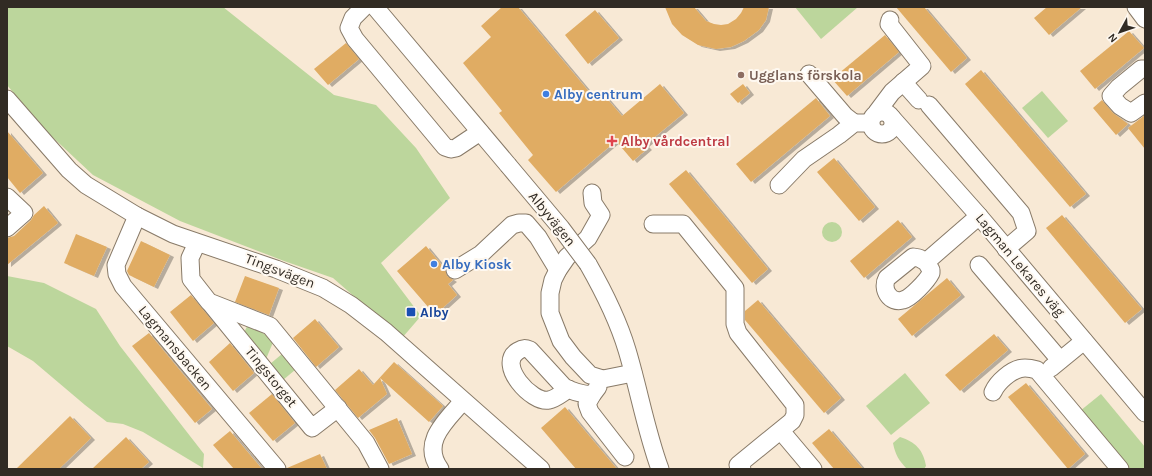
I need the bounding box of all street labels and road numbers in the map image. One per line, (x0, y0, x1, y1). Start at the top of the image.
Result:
street label: Albyvägen (525, 188, 579, 250)
street label: Lagman Lekares väg (972, 210, 1068, 320)
street label: Tingsvägen (243, 250, 317, 292)
street label: Lagmansbacken (135, 302, 215, 394)
street label: Tingstorget (241, 343, 301, 411)

